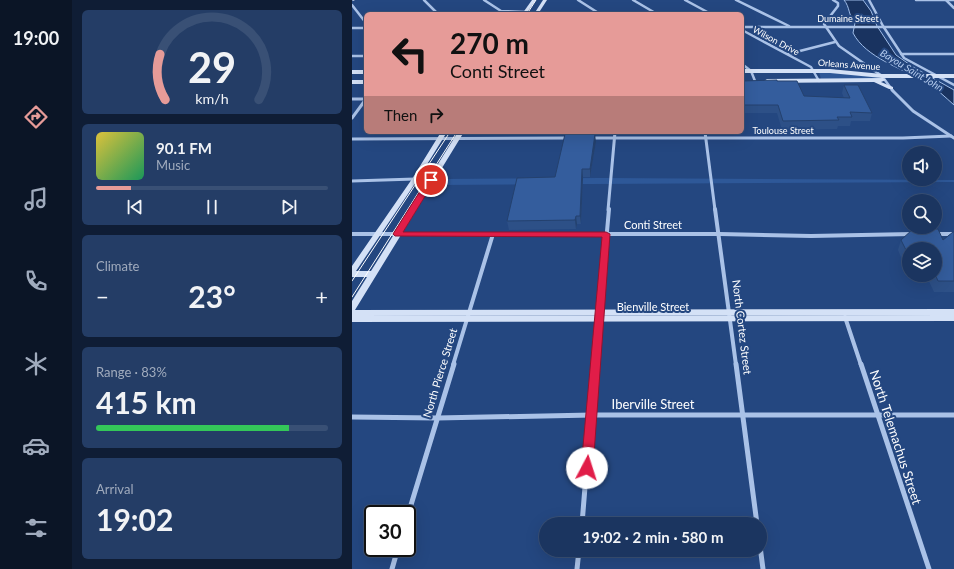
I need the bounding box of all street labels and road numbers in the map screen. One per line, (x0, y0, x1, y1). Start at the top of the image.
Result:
street label: Dumaine Street (817, 13, 880, 24)
street label: Wilson Drive (751, 24, 802, 58)
street label: Orleans Avenue (817, 57, 881, 72)
street label: Toulouse Street (752, 125, 814, 136)
street label: Conti Street (624, 218, 682, 231)
street label: North Cortez Street (730, 279, 755, 375)
street label: Bienville Street (617, 300, 689, 313)
street label: North Pierce Street (420, 326, 459, 419)
street label: North Telemachus Street (867, 368, 925, 507)
street label: Iberville Street (612, 396, 695, 412)

